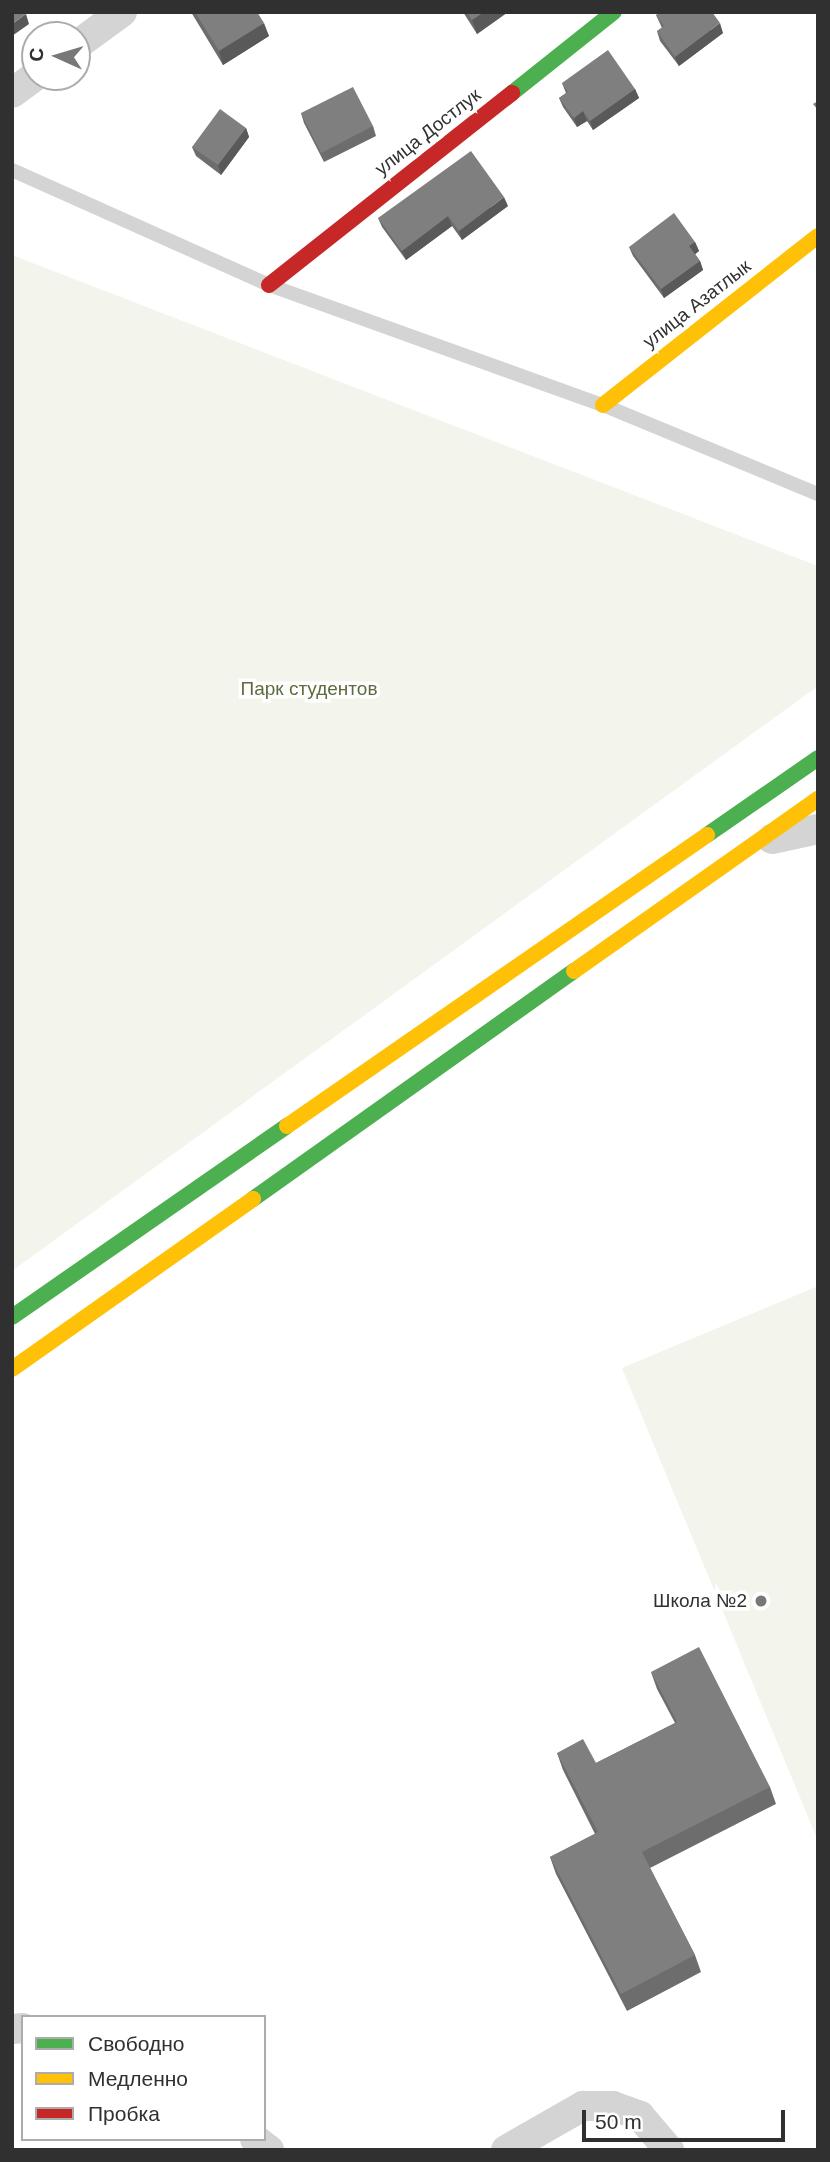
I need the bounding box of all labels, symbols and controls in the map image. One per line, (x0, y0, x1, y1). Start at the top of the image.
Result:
north arrow (21, 21, 91, 91)
text: С (26, 47, 48, 62)
street label: улица Достлук (371, 84, 485, 180)
street label: улица Азатлык (639, 255, 755, 353)
park label: Парк студентов (241, 678, 377, 700)
place label: Школа №2 (653, 1590, 747, 1612)
marker: Школа №2 (753, 1593, 769, 1609)
legend (21, 2015, 266, 2141)
text: Свободно (88, 2032, 185, 2055)
text: Медленно (88, 2067, 188, 2090)
scale bar (585, 2096, 788, 2140)
text: Пробка (88, 2102, 160, 2125)
text: 50 m (595, 2110, 642, 2133)

